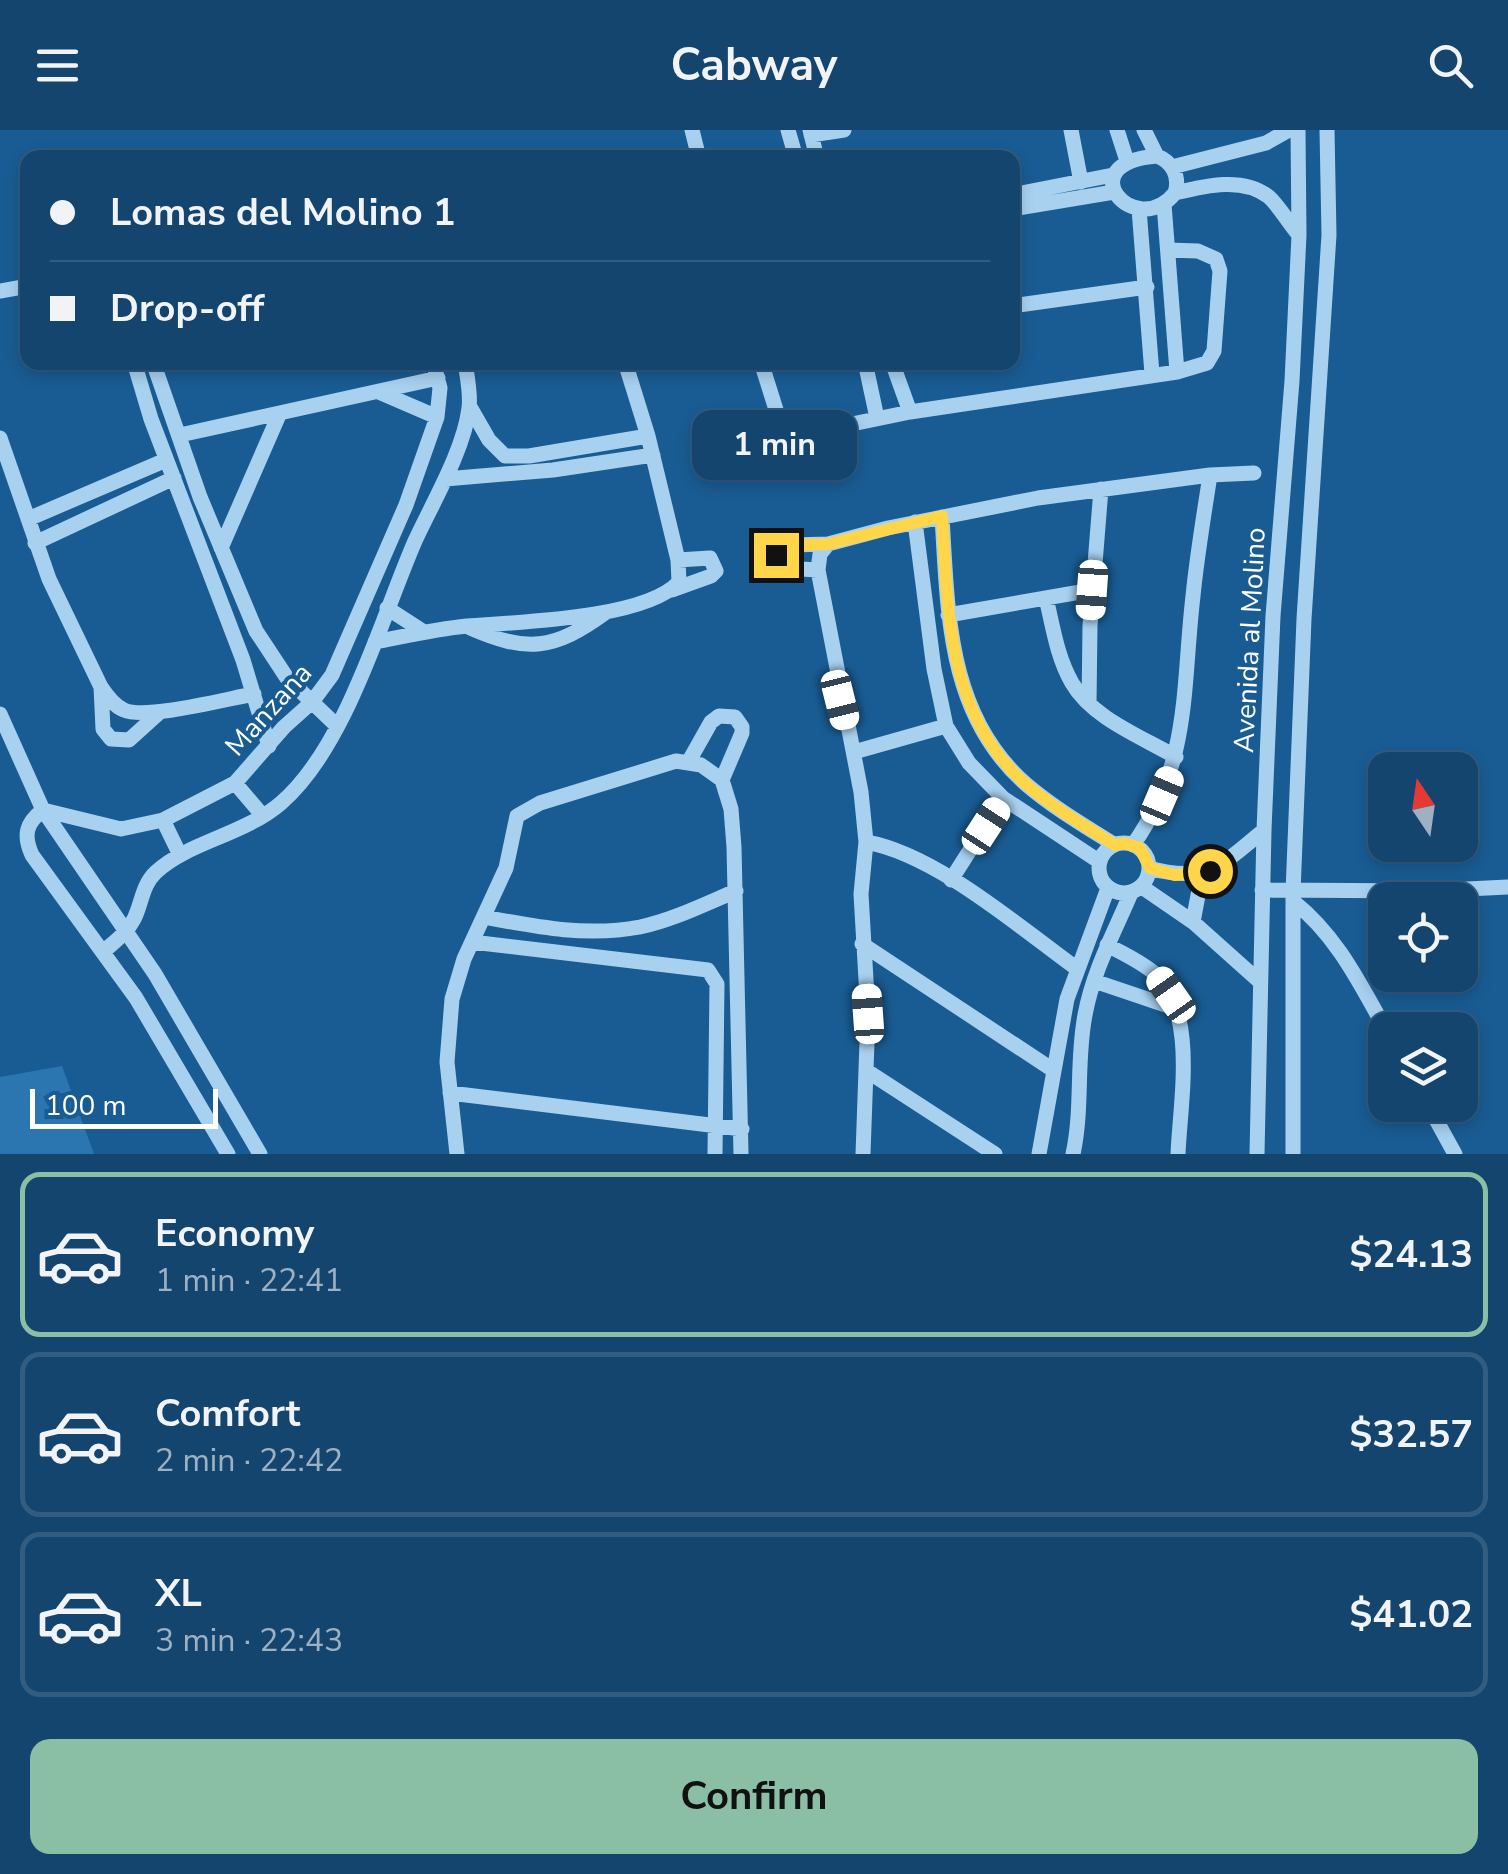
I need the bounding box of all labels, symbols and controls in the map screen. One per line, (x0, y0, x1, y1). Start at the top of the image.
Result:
text: Cabway (671, 35, 837, 96)
icon: menu (30, 38, 85, 93)
icon: search (1423, 38, 1478, 93)
text: Lomas del Molino 1 (110, 187, 456, 238)
text: Drop-off (110, 283, 264, 334)
callout: 1 min (694, 410, 858, 480)
text: 1 min (733, 423, 816, 466)
street label: Avenida al Molino (1225, 526, 1275, 754)
route end (754, 533, 799, 578)
car (1075, 559, 1109, 621)
street label: Manzana (217, 655, 321, 764)
car (818, 667, 862, 733)
north arrow (1368, 752, 1478, 862)
map controls (1368, 752, 1478, 1122)
car (1136, 763, 1188, 829)
car (957, 793, 1015, 859)
route start (1188, 849, 1233, 894)
button: locate (1368, 882, 1478, 992)
car (1142, 962, 1200, 1028)
car (851, 983, 885, 1045)
button: layers (1368, 1012, 1478, 1122)
scale bar (30, 1084, 218, 1128)
text: 100 m (45, 1087, 127, 1125)
text: Economy (155, 1208, 314, 1259)
icon: car (35, 1210, 125, 1300)
text: $24.13 (1350, 1229, 1473, 1280)
text: 1 min · 22:41 (155, 1259, 343, 1302)
text: Comfort (155, 1388, 300, 1439)
icon: car (35, 1390, 125, 1480)
text: $32.57 (1350, 1409, 1473, 1460)
text: 2 min · 22:42 (155, 1439, 343, 1482)
text: XL (155, 1568, 202, 1619)
icon: car (35, 1570, 125, 1660)
text: $41.02 (1350, 1589, 1473, 1640)
text: 3 min · 22:43 (155, 1619, 343, 1662)
button: Confirm (30, 1739, 1478, 1854)

